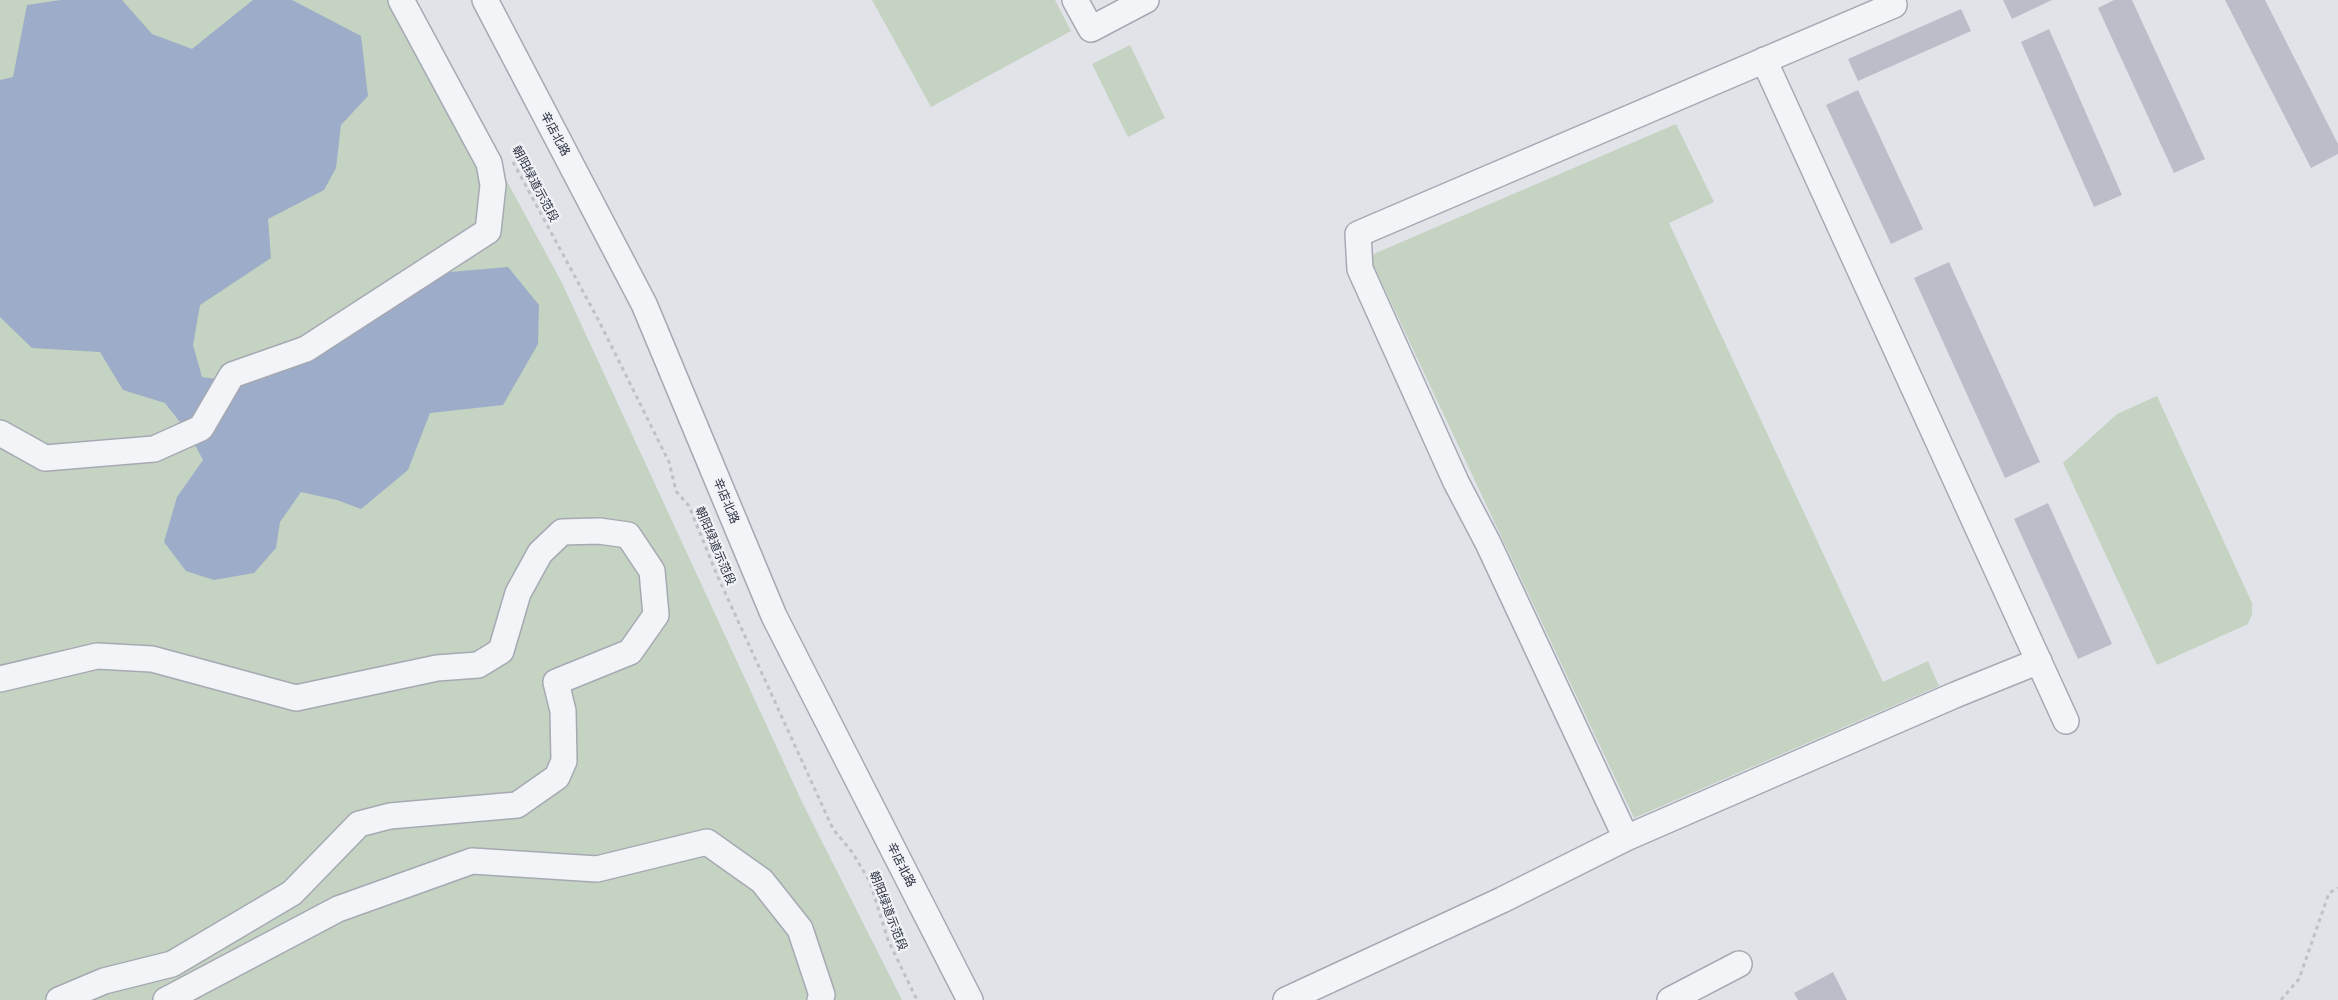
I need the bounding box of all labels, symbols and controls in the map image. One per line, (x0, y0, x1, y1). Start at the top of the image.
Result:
street label: 辛店北路 (537, 109, 573, 159)
street label: 朝阳绿道示范段 (509, 144, 561, 224)
street label: 辛店北路 (710, 476, 742, 526)
street label: 朝阳绿道示范段 (692, 505, 738, 587)
street label: 辛店北路 (884, 840, 918, 890)
street label: 朝阳绿道示范段 (866, 869, 910, 953)

